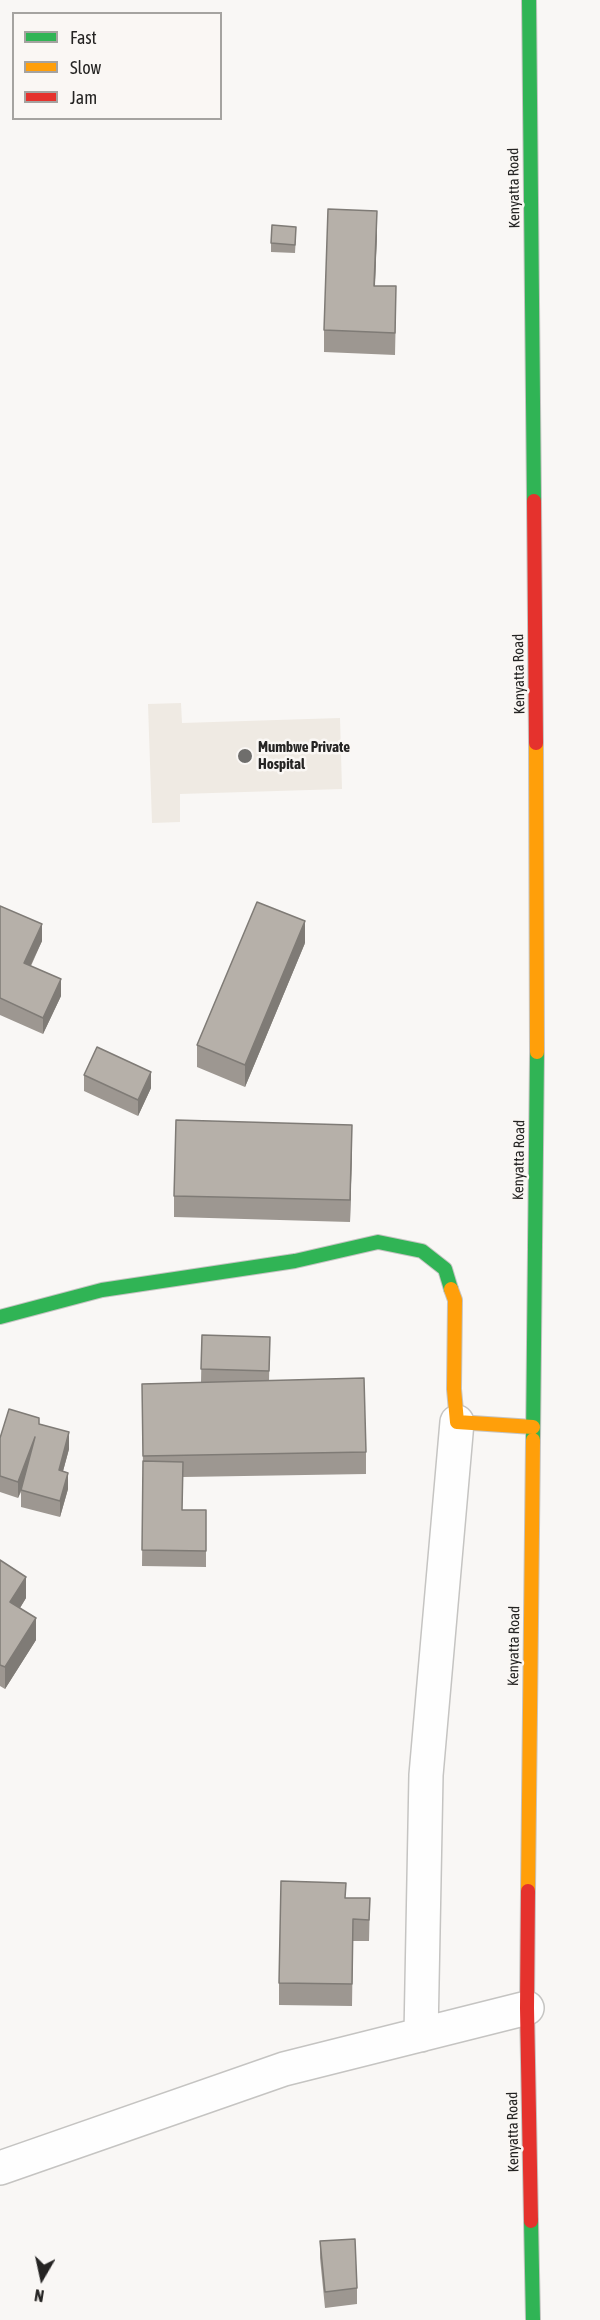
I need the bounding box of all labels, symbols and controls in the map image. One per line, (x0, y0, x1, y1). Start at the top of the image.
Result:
legend (12, 12, 222, 120)
text: Fast (70, 27, 97, 48)
text: Slow (70, 57, 101, 78)
text: Jam (70, 87, 97, 108)
street label: Kenyatta Road (504, 148, 524, 228)
street label: Kenyatta Road (509, 634, 529, 714)
place label: Mumbwe Private Hospital (258, 738, 350, 773)
marker: Mumbwe Private Hospital (236, 747, 254, 765)
street label: Kenyatta Road (509, 1120, 529, 1200)
street label: Kenyatta Road (504, 1606, 524, 1686)
street label: Kenyatta Road (503, 2092, 523, 2172)
north arrow (12, 2248, 72, 2308)
text: N (33, 2286, 45, 2305)

